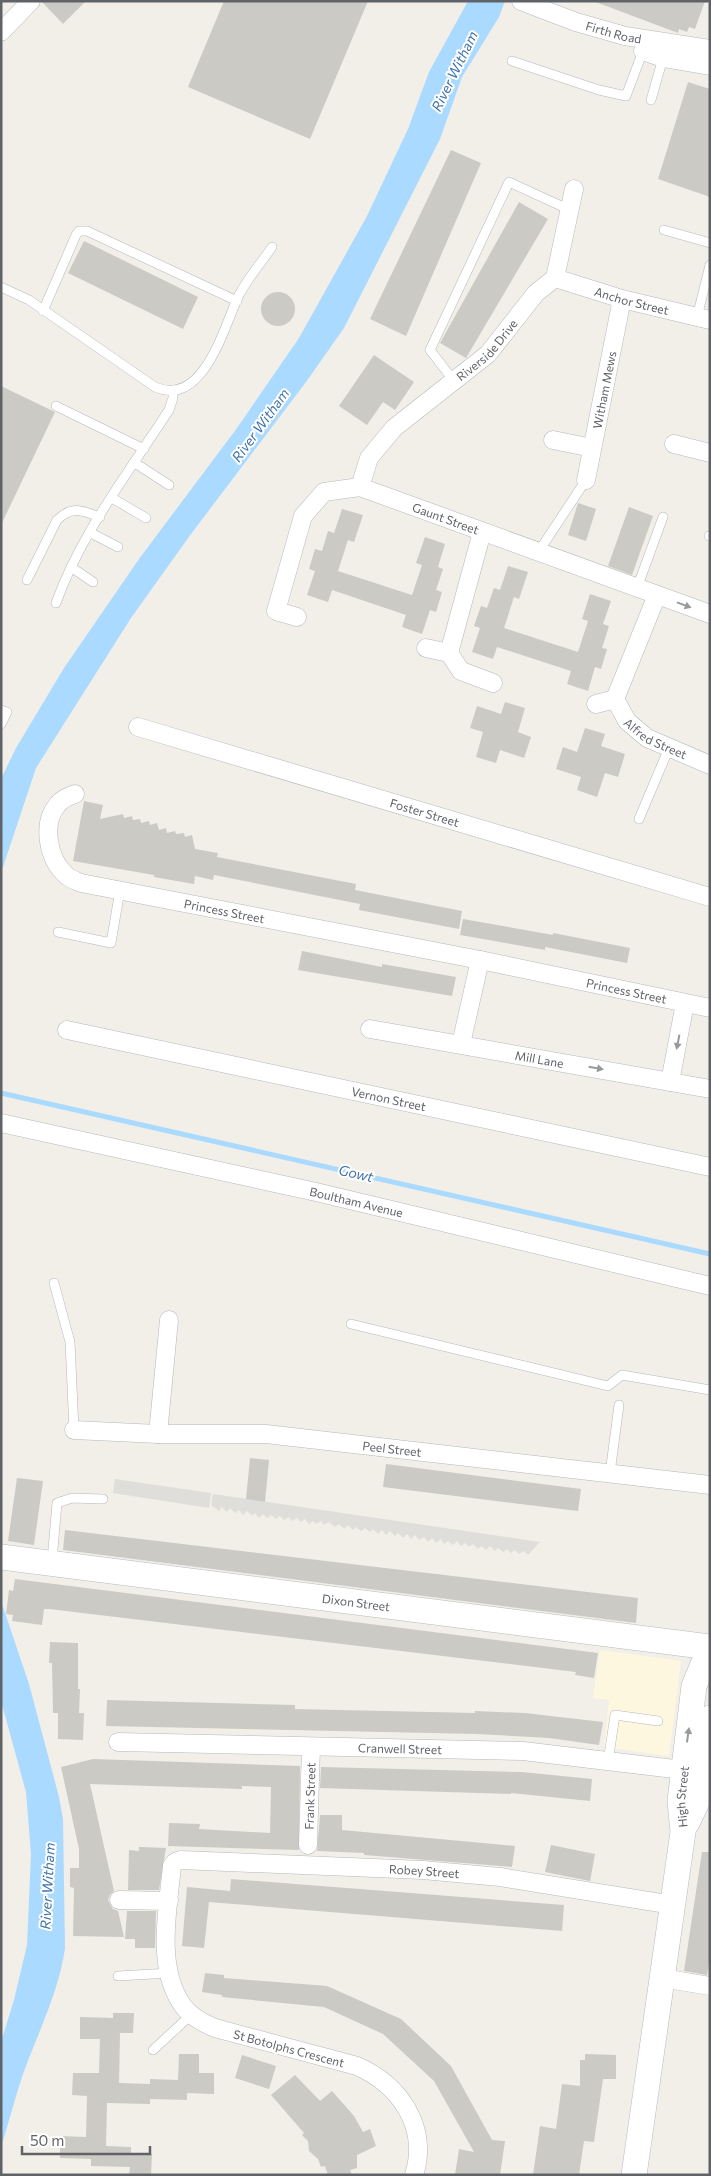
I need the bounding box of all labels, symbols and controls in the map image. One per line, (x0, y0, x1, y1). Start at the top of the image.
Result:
street label: Firth Road (584, 18, 643, 45)
water label: River Witham (427, 28, 481, 114)
street label: Anchor Street (593, 284, 670, 317)
street label: Riverside Drive (453, 316, 520, 383)
street label: Witham Mews (589, 350, 619, 430)
water label: River Witham (228, 385, 292, 465)
street label: Gaunt Street (410, 500, 481, 537)
one-way arrow (676, 602, 691, 609)
street label: Alfred Street (621, 715, 689, 761)
street label: Foster Street (388, 795, 461, 829)
street label: Princess Street (183, 896, 266, 925)
street label: Princess Street (585, 975, 668, 1006)
one-way arrow (673, 1035, 681, 1051)
street label: Mill Lane (514, 1048, 565, 1070)
one-way arrow (588, 1065, 604, 1073)
street label: Vernon Street (350, 1084, 427, 1113)
water label: Gowt (337, 1161, 375, 1185)
street label: Boultham Avenue (308, 1184, 405, 1220)
street label: Peel Street (362, 1438, 422, 1459)
street label: Dixon Street (321, 1591, 391, 1613)
one-way arrow (684, 1727, 692, 1743)
street label: Cranwell Street (358, 1740, 442, 1756)
street label: Frank Street (301, 1762, 318, 1830)
street label: High Street (673, 1765, 691, 1828)
water label: River Witham (36, 1842, 58, 1930)
street label: Robey Street (389, 1862, 460, 1880)
street label: St Botolphs Crescent (232, 2026, 346, 2070)
scale bar (22, 2124, 150, 2156)
text: 50 m (30, 2131, 64, 2149)

